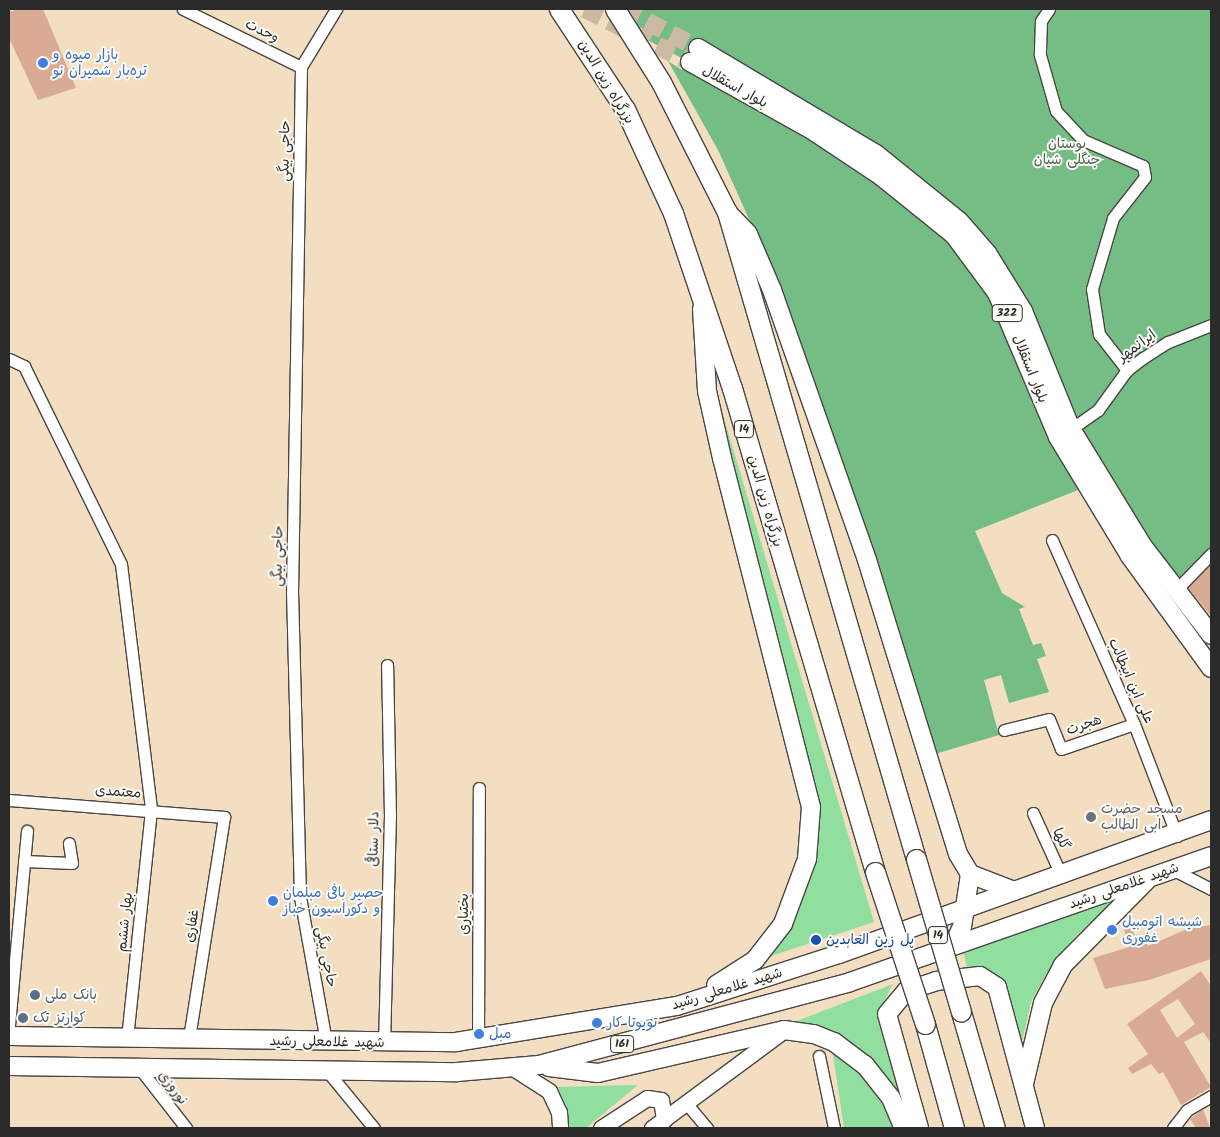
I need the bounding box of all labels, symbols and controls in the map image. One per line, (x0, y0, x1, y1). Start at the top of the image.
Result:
street label: وحدت (242, 16, 282, 46)
street label: بزرگراه زین الدین (574, 37, 638, 127)
place label: بازار میوه و تره‌بار شمیران نو (53, 47, 147, 80)
marker: بازار میوه و تره‌بار شمیران نو (37, 57, 49, 69)
street label: بلوار استقلال (699, 62, 771, 112)
street label: حاجی بیگی (276, 120, 294, 182)
park label: بوستان جنگلی شیان (1034, 136, 1100, 168)
road number: 322 (991, 304, 1023, 322)
street label: ایرانمهر (1115, 326, 1159, 366)
street label: بلوار استقلال (1009, 332, 1051, 406)
road number: 14 (733, 419, 755, 438)
street label: بزرگراه زین الدین (744, 453, 786, 549)
street label: حاجی بیگی (269, 525, 287, 587)
street label: علی ابن ابیطالب (1105, 636, 1157, 726)
street label: هجرت (1064, 711, 1104, 739)
street label: معتمدی (94, 782, 142, 802)
place label: مسجد حضرت ابی الطالب (1101, 801, 1183, 834)
street label: دلار ستاقی (365, 811, 383, 867)
marker: مسجد حضرت ابی الطالب (1085, 811, 1097, 823)
street label: گلها (1049, 825, 1073, 853)
street label: شهید غلامعلی رشید (1067, 859, 1181, 913)
place label: حصیر بافی مبلمان و دکوراسیون خباز (283, 885, 383, 918)
street label: بهار ششم (114, 891, 136, 953)
street label: بختیاری (456, 893, 472, 935)
marker: حصیر بافی مبلمان و دکوراسیون خباز (267, 895, 279, 907)
street label: غفاری (181, 908, 203, 944)
place label: شیشه اتومبیل غفوری (1122, 914, 1202, 946)
marker: شیشه اتومبیل غفوری (1106, 924, 1118, 936)
street label: حاجی بیگی (312, 925, 340, 989)
road number: 14 (927, 926, 949, 944)
place label: پل زین العابدین (826, 932, 914, 948)
marker: پل زین العابدین (810, 934, 822, 946)
street label: شهید غلامعلی رشید (670, 964, 784, 1014)
place label: بانک ملی (45, 987, 97, 1003)
marker: بانک ملی (29, 989, 41, 1001)
place label: کوارتز تک (33, 1010, 86, 1026)
marker: کوارتز تک (17, 1012, 29, 1024)
place label: تویوتا کار (607, 1015, 657, 1031)
marker: تویوتا کار (591, 1017, 603, 1029)
place label: مبل (489, 1026, 511, 1042)
marker: مبل (473, 1028, 485, 1040)
street label: شهید غلامعلی رشید (269, 1033, 385, 1051)
road number: 161 (610, 1034, 634, 1054)
street label: نوروزی (154, 1067, 192, 1109)

